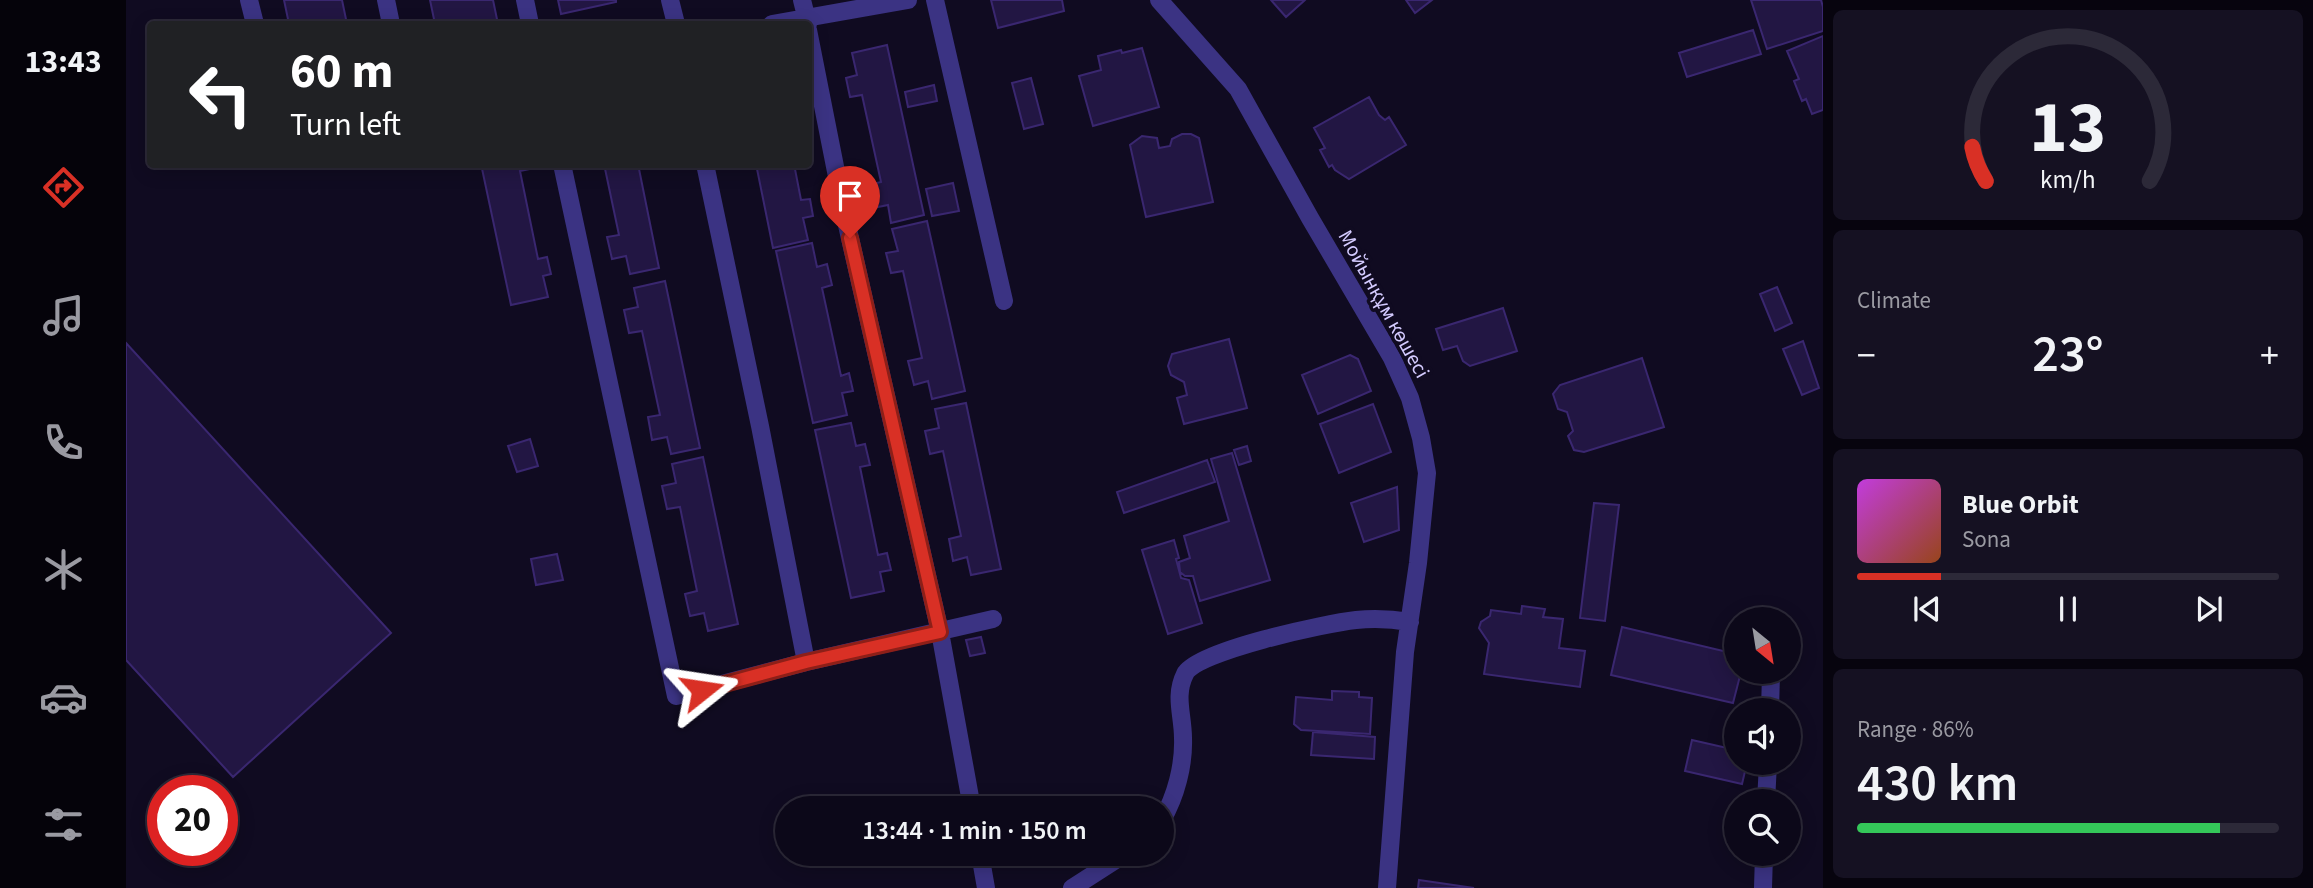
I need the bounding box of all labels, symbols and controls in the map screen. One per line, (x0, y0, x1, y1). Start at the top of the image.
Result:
text: 60 m (290, 37, 394, 107)
text: 13:43 (24, 39, 102, 85)
icon: left (175, 49, 266, 140)
text: 13 (2030, 76, 2106, 180)
text: Turn left (290, 102, 401, 148)
text: km/h (2040, 162, 2096, 198)
icon: directions (39, 163, 88, 212)
pin (820, 166, 880, 238)
icon: arrive (831, 177, 869, 215)
street label: Мойынқұм көшесі (1331, 224, 1437, 384)
text: Climate (1857, 284, 1931, 317)
icon: music (39, 291, 88, 340)
text: 23° (2032, 318, 2104, 392)
text: − (1857, 329, 1876, 383)
text: + (2260, 329, 2279, 383)
icon: phone (39, 418, 88, 467)
text: Blue Orbit (1962, 486, 2079, 523)
text: Sona (1962, 523, 2011, 556)
icon: climate (39, 545, 88, 594)
icon: previous (1908, 590, 1946, 628)
icon: pause (2049, 590, 2087, 628)
icon: next (2190, 590, 2228, 628)
north arrow (1724, 607, 1801, 684)
map controls (1724, 607, 1801, 866)
position arrow (665, 653, 739, 727)
icon: car (39, 673, 88, 722)
button: sound (1724, 698, 1801, 775)
text: Range · 86% (1857, 713, 1974, 746)
text: 430 km (1857, 747, 2018, 821)
speed limit sign: 20 (147, 775, 238, 866)
button: search (1724, 789, 1801, 866)
icon: filters (39, 800, 88, 849)
text: 13:44 · 1 min · 150 m (862, 812, 1087, 849)

